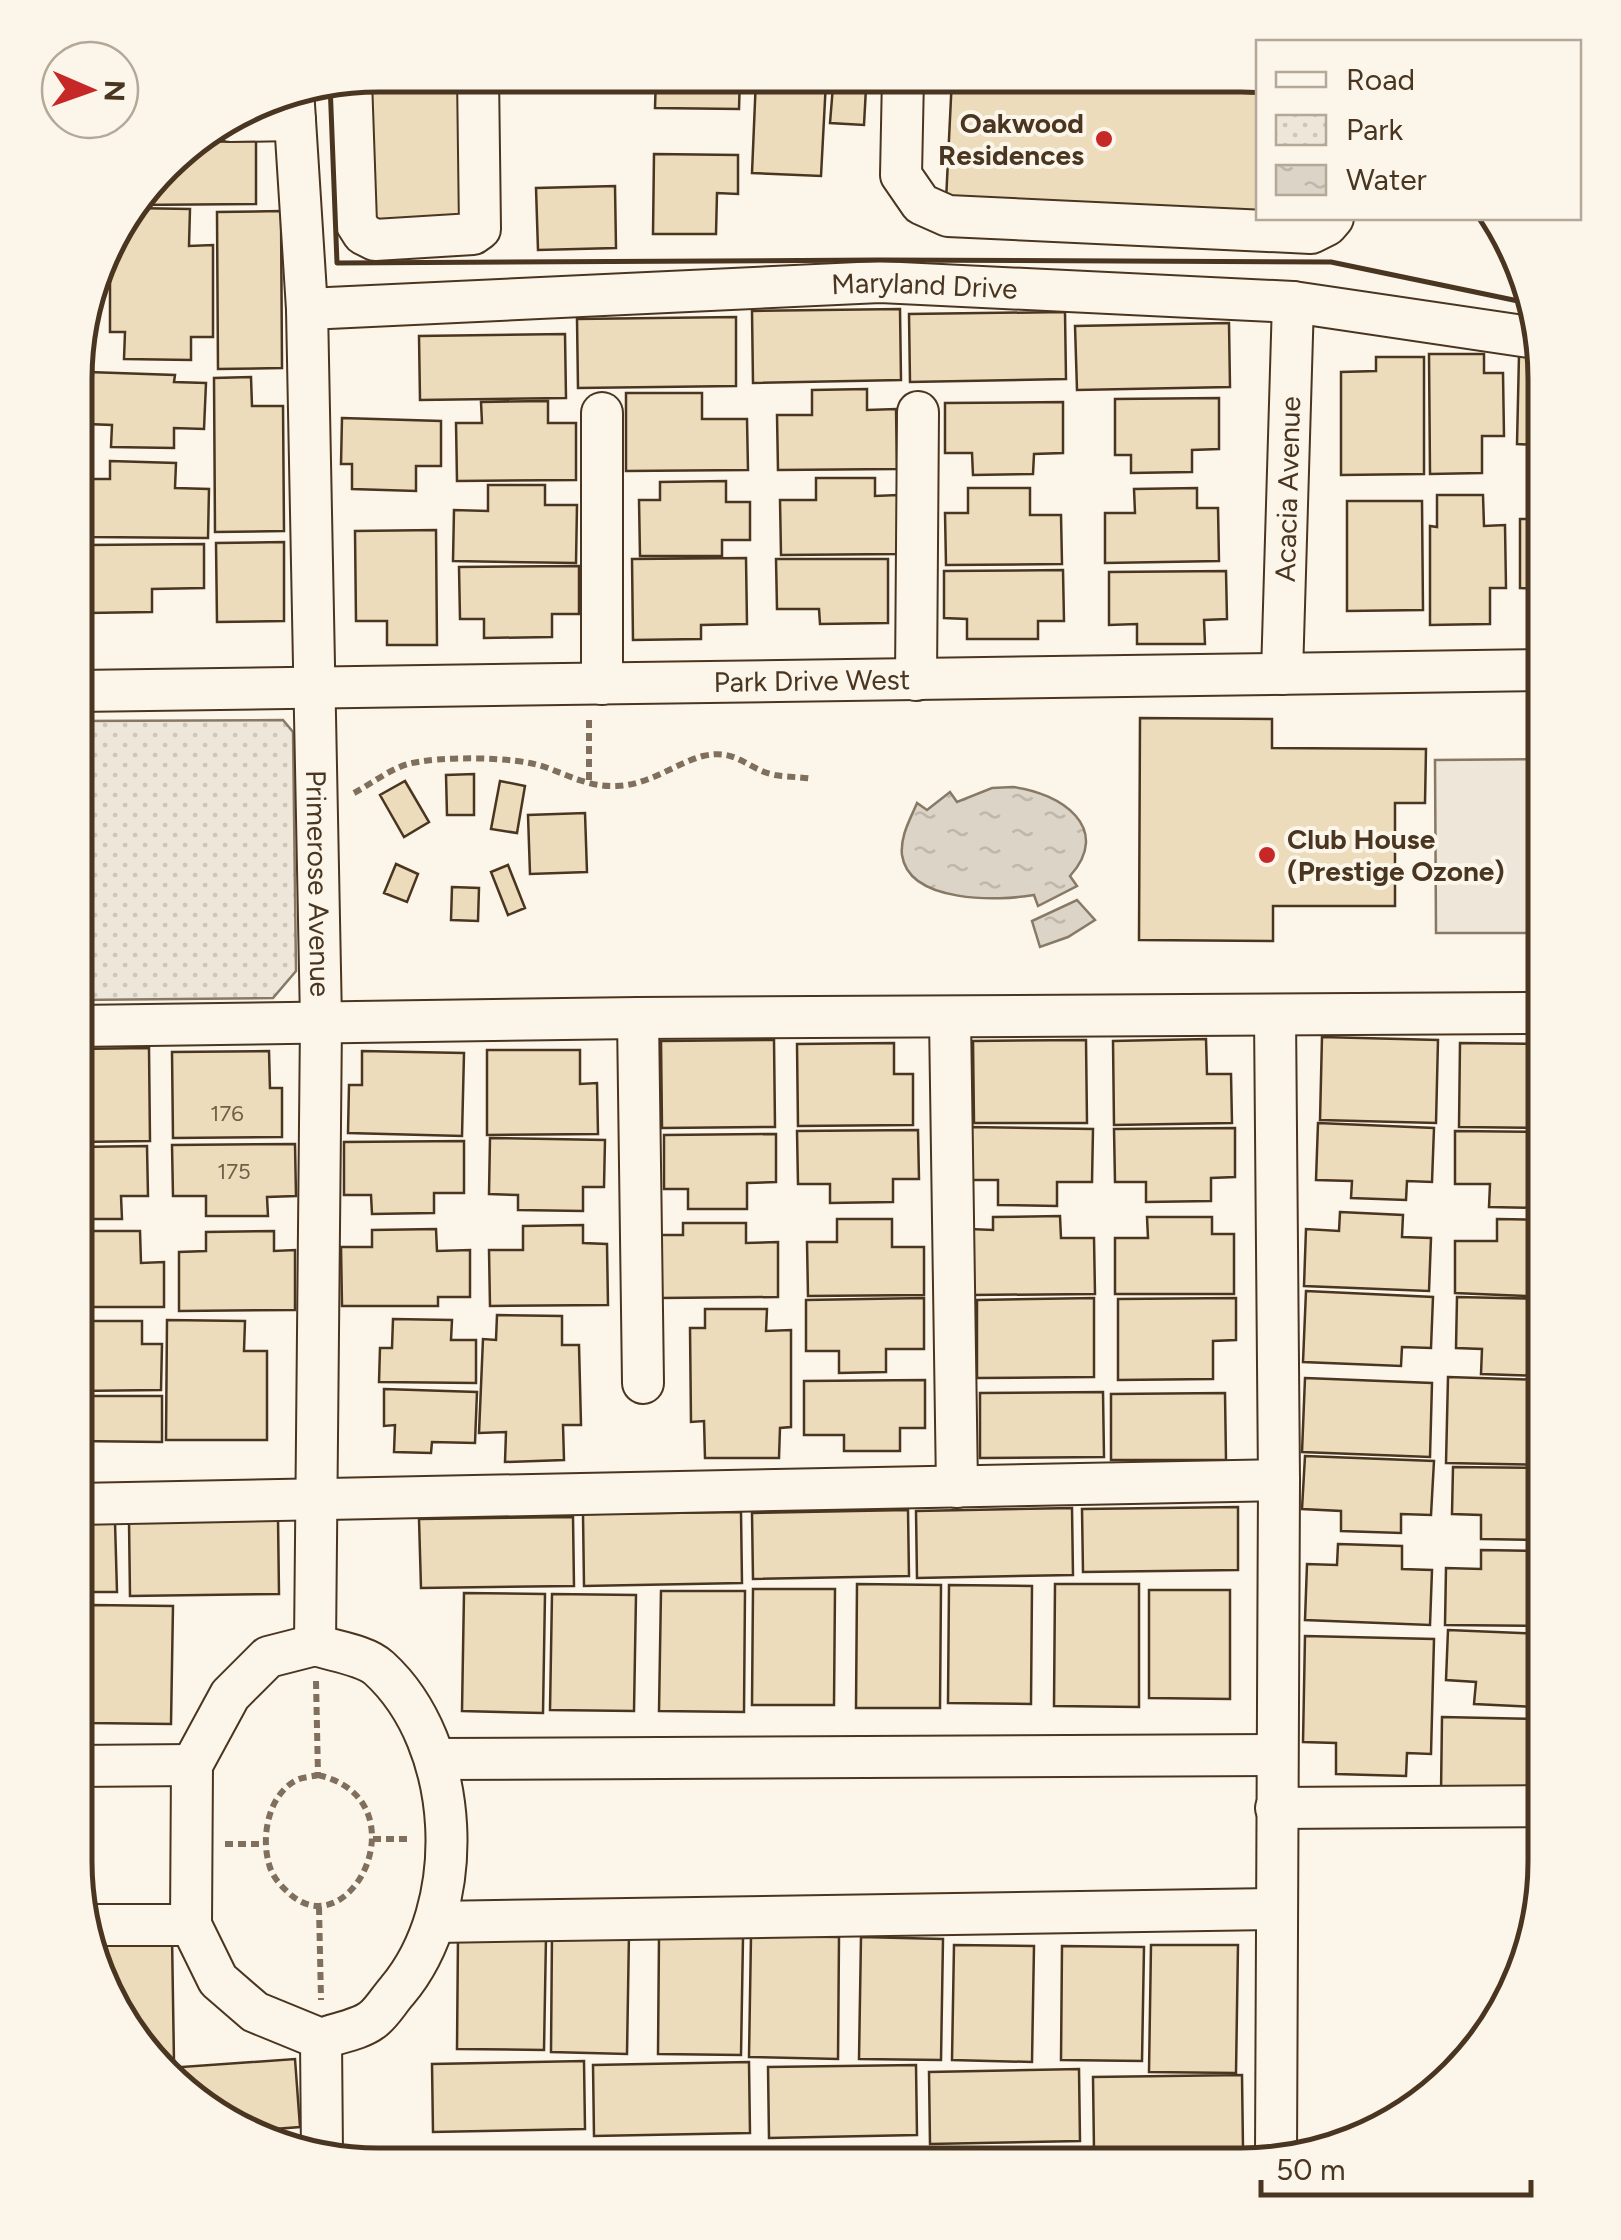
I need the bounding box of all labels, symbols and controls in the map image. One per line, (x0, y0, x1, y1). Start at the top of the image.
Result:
north arrow (40, 40, 140, 140)
legend (1256, 40, 1581, 220)
text: Road (1346, 61, 1415, 98)
text: N (98, 79, 132, 102)
place label: Oakwood Residences (938, 106, 1084, 172)
text: Park (1346, 111, 1404, 148)
marker: Oakwood Residences (1093, 128, 1115, 150)
text: Water (1346, 161, 1427, 198)
street label: Maryland Drive (830, 265, 1018, 306)
street label: Acacia Avenue (1268, 396, 1307, 582)
street label: Park Drive West (713, 662, 910, 699)
street label: Primerose Avenue (299, 770, 338, 997)
place label: Club House (Prestige Ozone) (1287, 822, 1505, 888)
marker: Club House (Prestige Ozone) (1256, 844, 1278, 866)
house number: 176 (210, 1100, 244, 1127)
house number: 175 (217, 1158, 251, 1185)
scale bar (1261, 2135, 1531, 2197)
text: 50 m (1276, 2151, 1345, 2188)

